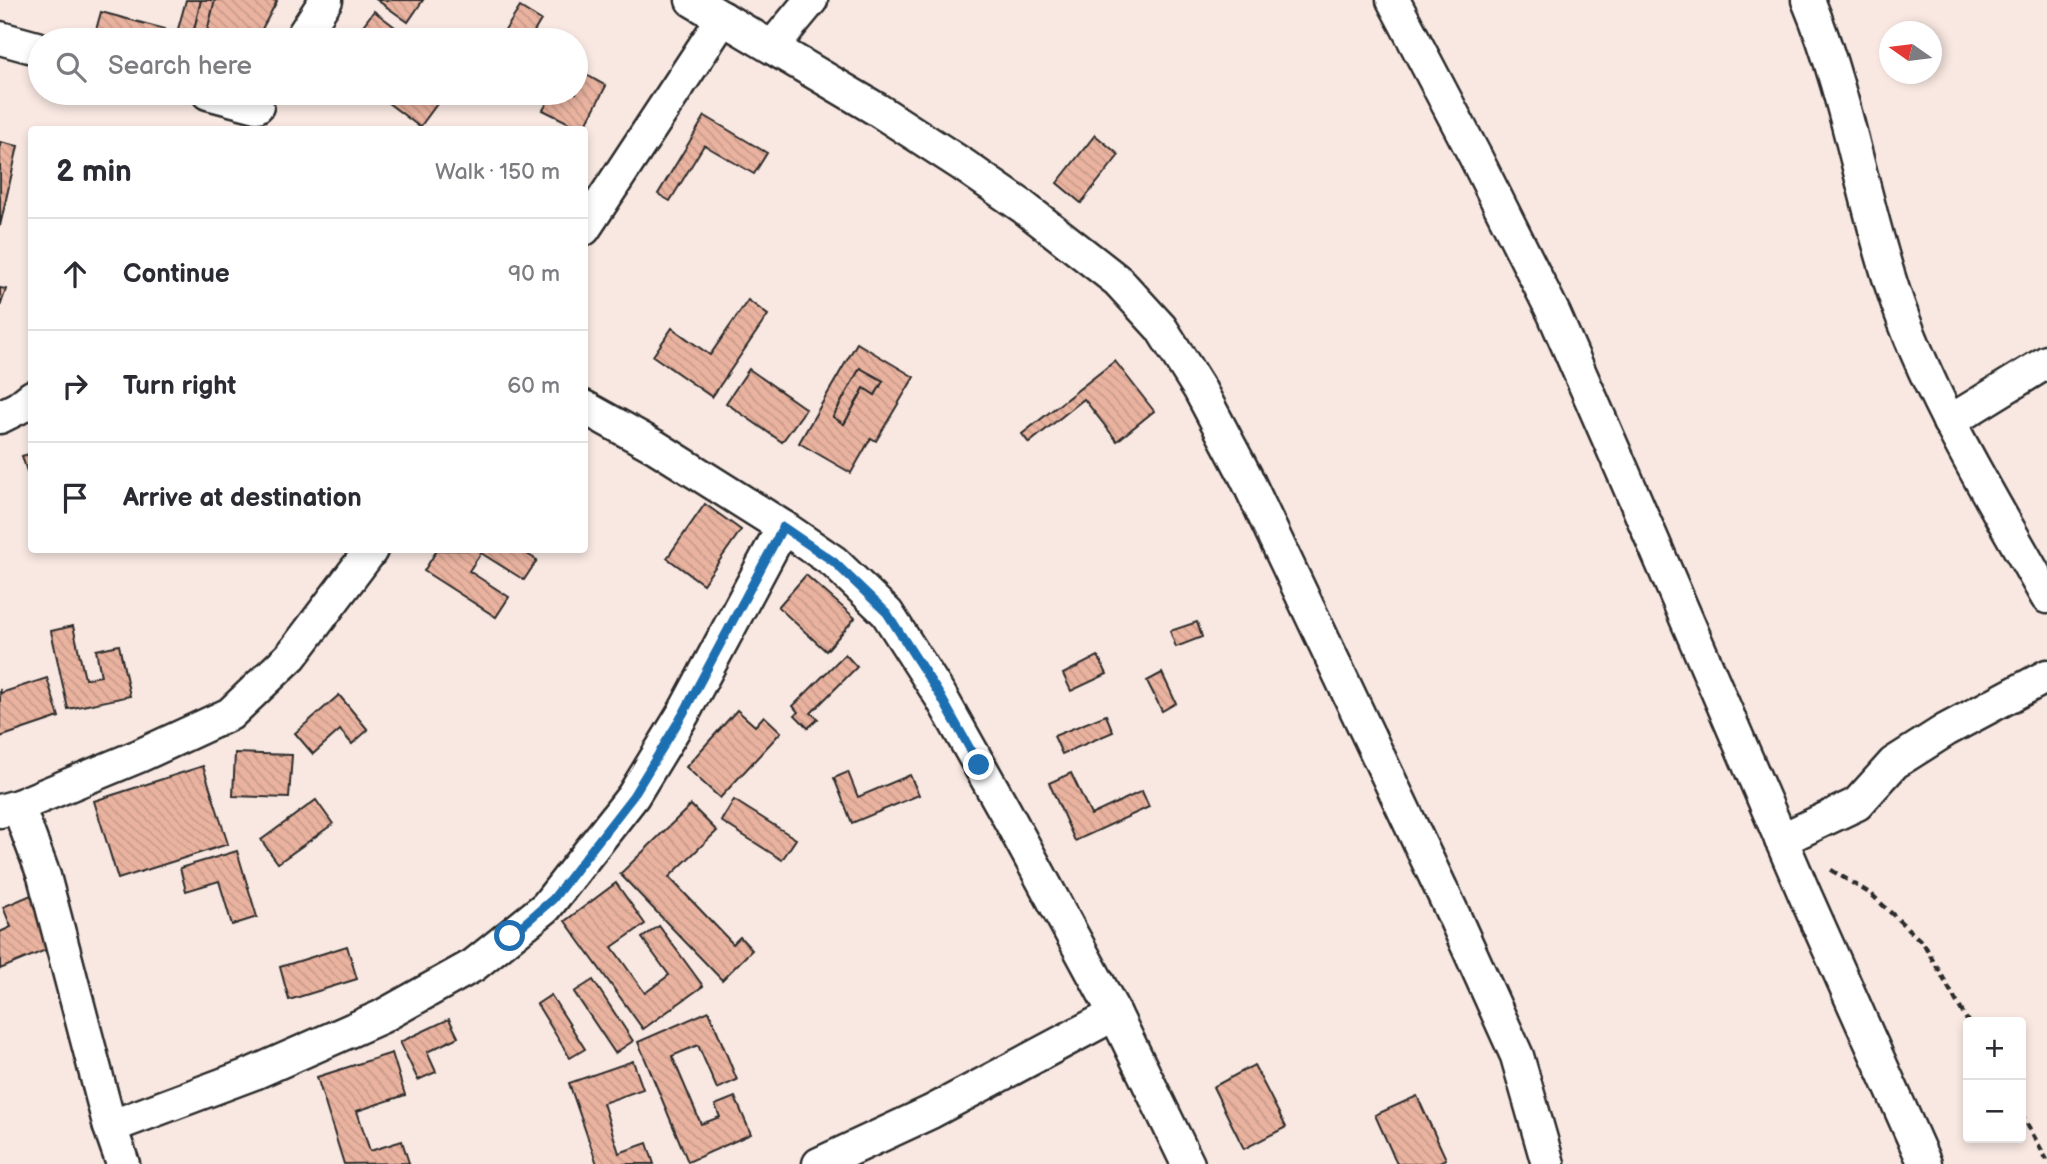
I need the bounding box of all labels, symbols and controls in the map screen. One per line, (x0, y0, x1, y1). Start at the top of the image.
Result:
north arrow (1879, 21, 1942, 84)
search box (28, 28, 588, 105)
icon: search (52, 48, 90, 86)
text: Search here (108, 51, 252, 82)
text: 2 min (56, 154, 132, 190)
text: Walk · 150 m (435, 158, 560, 186)
icon: ahead (56, 255, 94, 293)
text: Continue (123, 259, 230, 290)
text: 90 m (508, 260, 560, 288)
icon: right (56, 367, 94, 405)
text: Turn right (123, 371, 236, 402)
text: 60 m (507, 372, 560, 400)
icon: arrive (56, 479, 94, 517)
text: Arrive at destination (123, 483, 362, 514)
route end (963, 749, 994, 780)
route start (494, 920, 525, 951)
map controls (1963, 1017, 2026, 1143)
button: + (1963, 1017, 2026, 1080)
button: − (1963, 1080, 2026, 1143)

